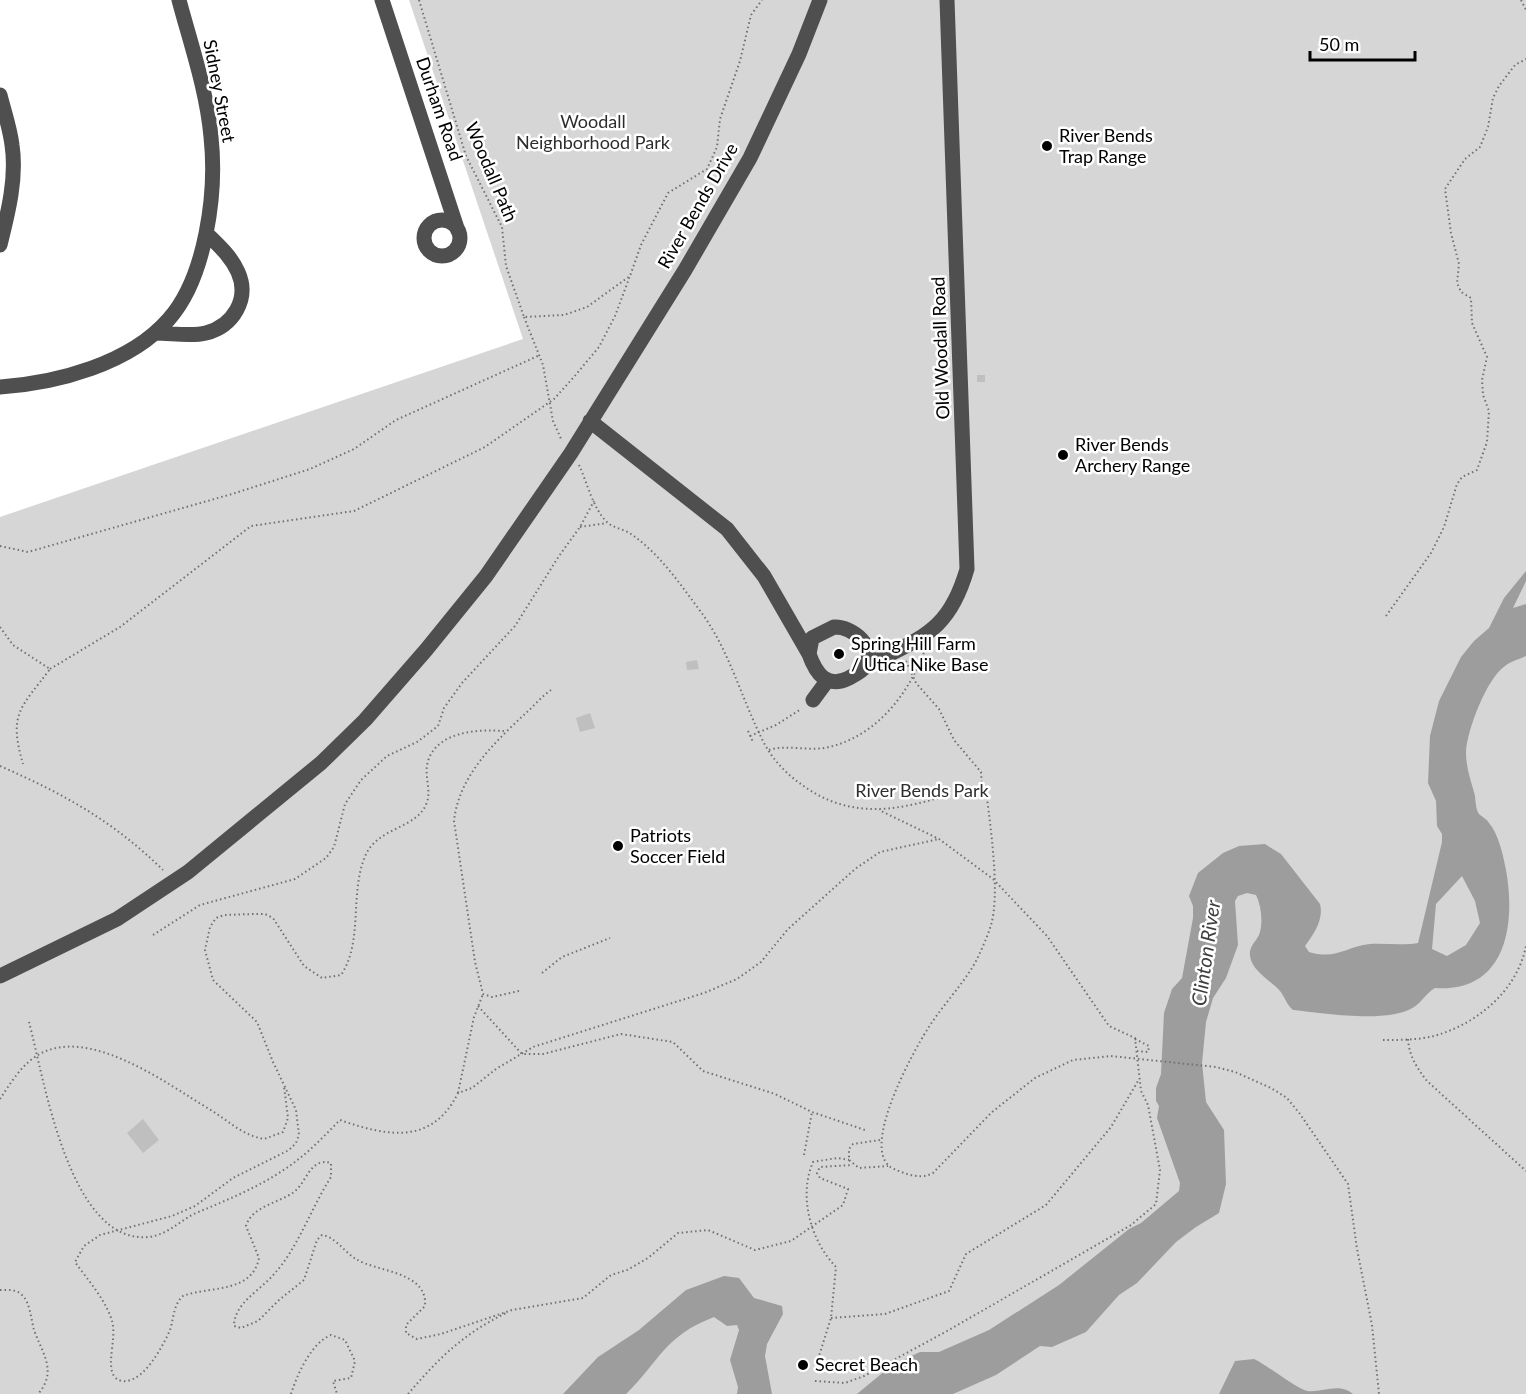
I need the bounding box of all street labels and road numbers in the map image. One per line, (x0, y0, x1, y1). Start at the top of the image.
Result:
street label: Sidney Street (199, 38, 241, 145)
street label: Durham Road (412, 54, 468, 164)
street label: Woodall Path (461, 119, 523, 225)
street label: River Bends Drive (652, 139, 742, 272)
street label: Old Woodall Road (927, 276, 953, 420)

